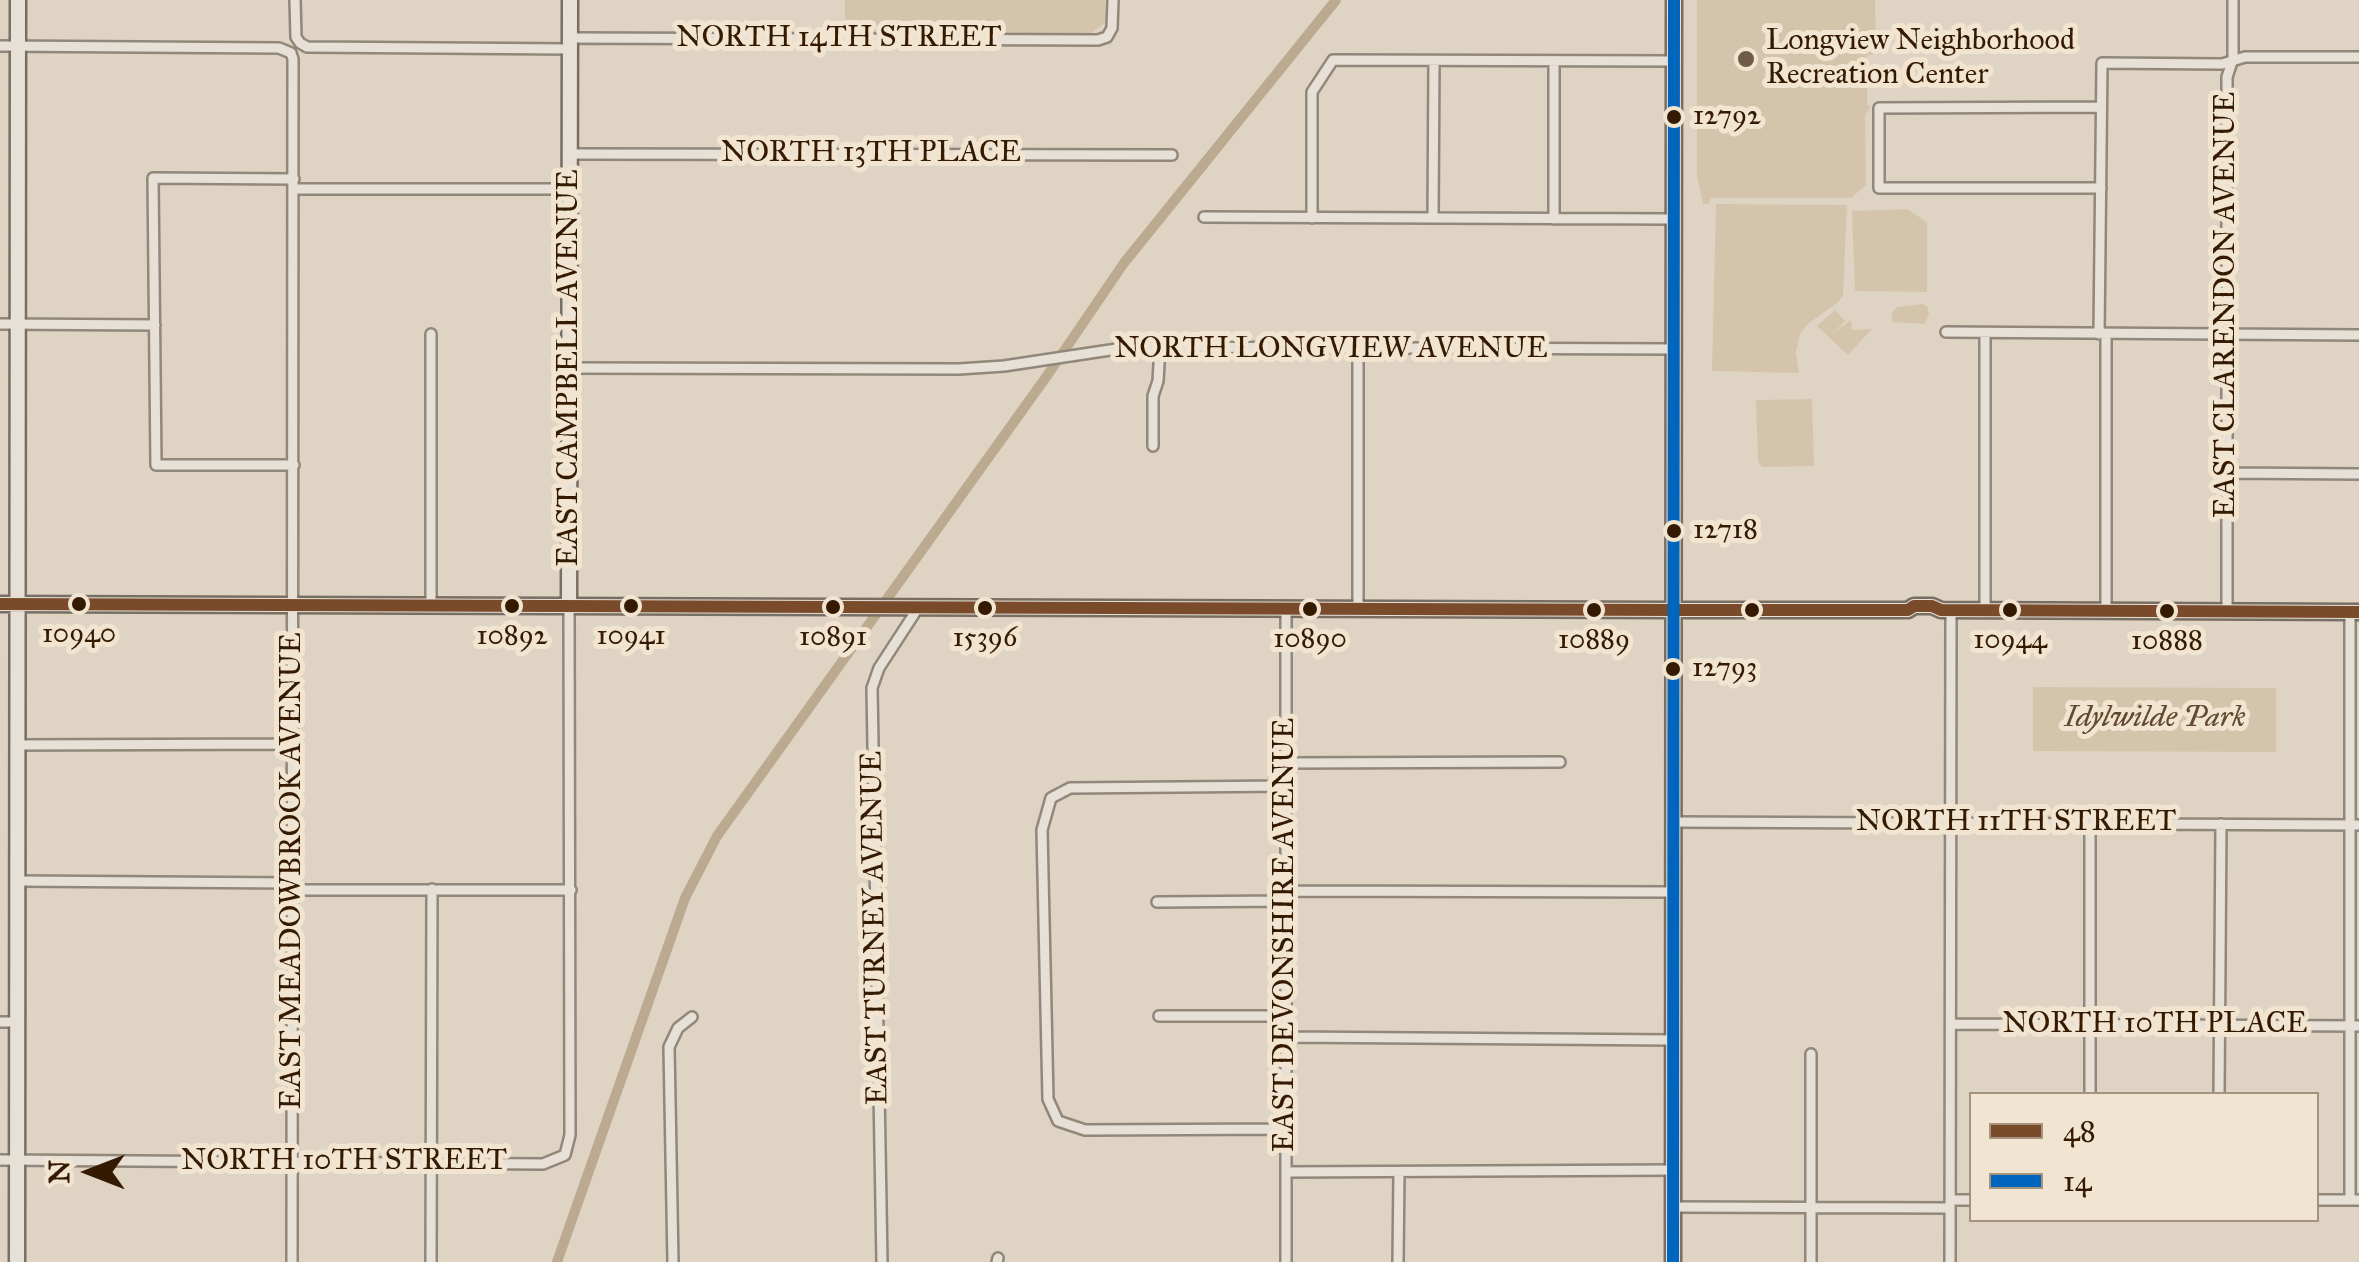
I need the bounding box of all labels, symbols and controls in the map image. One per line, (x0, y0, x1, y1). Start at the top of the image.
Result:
street label: NORTH 14TH STREET (676, 21, 1002, 57)
place label: Longview Neighborhood Recreation Center (1766, 24, 2075, 94)
marker: Longview Neighborhood Recreation Center (1735, 48, 1757, 70)
street label: EAST CLARENDON AVENUE (2209, 92, 2245, 518)
place label: 12792 (1693, 100, 1761, 134)
marker: 12792 (1664, 107, 1684, 127)
street label: NORTH 13TH PLACE (721, 136, 1021, 172)
street label: EAST CAMPBELL AVENUE (552, 169, 588, 567)
street label: NORTH LONGVIEW AVENUE (1114, 332, 1548, 368)
place label: 12718 (1693, 514, 1758, 548)
marker: 12718 (1664, 521, 1684, 541)
marker: 10940 (69, 594, 89, 614)
marker: 10892 (502, 596, 522, 616)
marker: 10941 (621, 596, 641, 616)
marker: 10891 (823, 597, 843, 617)
marker: 15396 (975, 598, 995, 618)
marker: 10890 (1300, 599, 1320, 619)
marker: 10889 (1584, 600, 1604, 620)
unlabelled marker (1742, 600, 1762, 620)
marker: 10944 (2000, 600, 2020, 620)
marker: 10888 (2157, 601, 2177, 621)
place label: 10940 (42, 618, 116, 652)
place label: 10892 (477, 620, 547, 654)
place label: 10941 (597, 620, 665, 654)
place label: 10891 (799, 621, 867, 655)
place label: 15396 (953, 622, 1017, 656)
place label: 10890 (1273, 623, 1347, 657)
place label: 10889 (1558, 624, 1630, 658)
place label: 10944 (1973, 624, 2047, 658)
place label: 10888 (2131, 625, 2203, 659)
street label: EAST MEADOWBROOK AVENUE (275, 632, 311, 1110)
place label: 12793 (1692, 652, 1757, 686)
marker: 12793 (1663, 659, 1683, 679)
park label: Idylwilde Park (2064, 701, 2246, 737)
street label: EAST DEVONSHIRE AVENUE (1268, 718, 1304, 1152)
street label: EAST TURNEY AVENUE (855, 750, 897, 1106)
street label: NORTH 11TH STREET (1856, 805, 2176, 841)
street label: NORTH 10TH PLACE (2002, 1007, 2308, 1043)
legend (1969, 1092, 2319, 1222)
text: 48 (2063, 1113, 2096, 1149)
north arrow (40, 1122, 140, 1222)
street label: NORTH 10TH STREET (181, 1144, 507, 1180)
text: N (42, 1160, 77, 1184)
text: 14 (2063, 1163, 2092, 1199)

